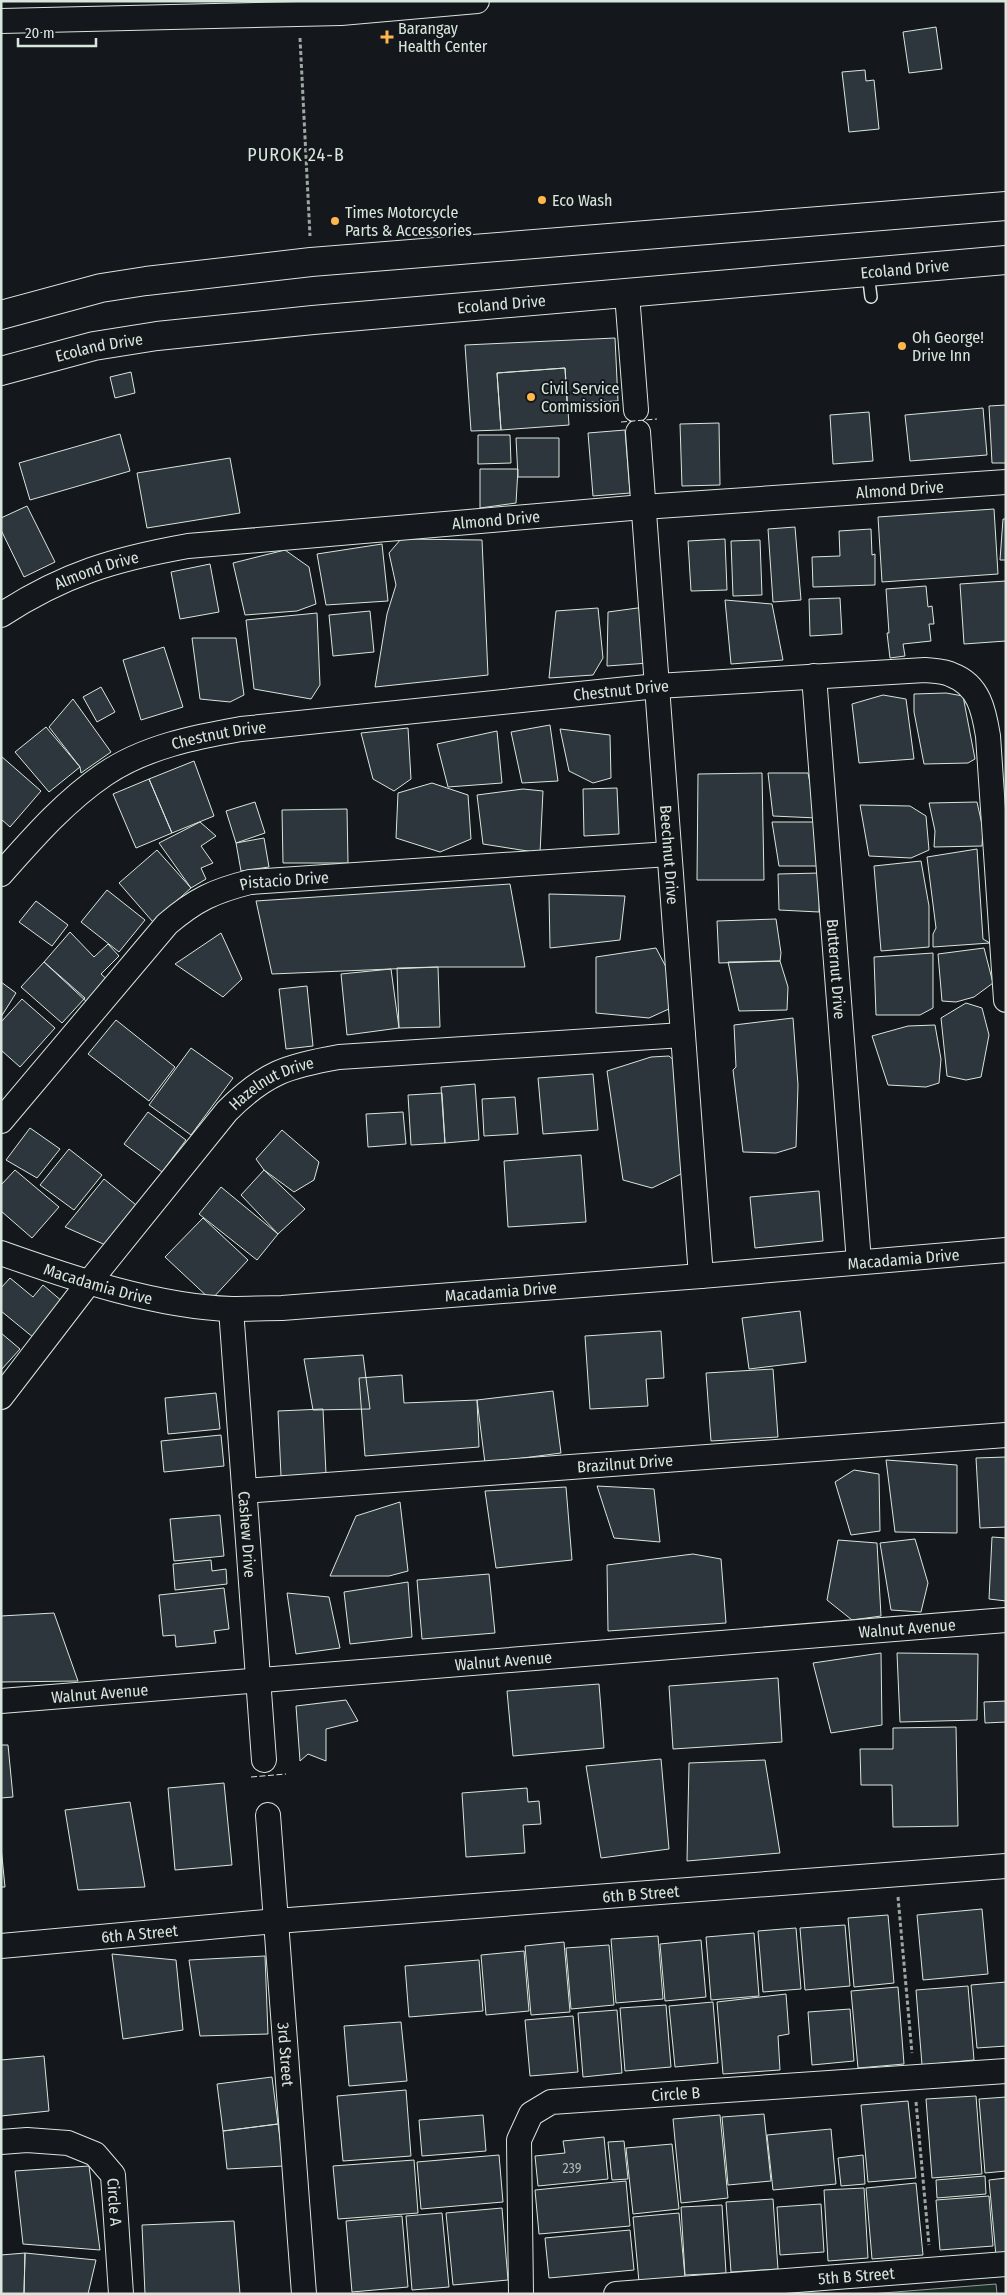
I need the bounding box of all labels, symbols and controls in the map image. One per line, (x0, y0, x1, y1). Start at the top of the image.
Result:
scale bar (18, 15, 95, 47)
place label: Barangay Health Center (398, 19, 488, 56)
text: 20 m (25, 24, 55, 42)
marker: Barangay Health Center (380, 30, 394, 44)
district label: PUROK 24-B (247, 144, 345, 166)
place label: Eco Wash (552, 191, 612, 210)
marker: Eco Wash (536, 194, 548, 206)
place label: Times Motorcycle Parts & Accessories (345, 203, 472, 240)
marker: Times Motorcycle Parts & Accessories (329, 215, 341, 227)
street label: Ecoland Drive (860, 255, 950, 282)
street label: Ecoland Drive (456, 290, 547, 317)
place label: Oh George! Drive Inn (912, 328, 984, 365)
street label: Ecoland Drive (53, 329, 144, 365)
marker: Oh George! Drive Inn (896, 340, 908, 352)
place label: Civil Service Commission (541, 379, 620, 416)
marker: Civil Service Commission (525, 391, 537, 403)
street label: Almond Drive (855, 477, 944, 502)
street label: Almond Drive (451, 506, 541, 533)
street label: Almond Drive (51, 547, 140, 593)
street label: Chestnut Drive (572, 676, 669, 704)
street label: Chestnut Drive (169, 717, 267, 753)
street label: Beechnut Drive (656, 804, 683, 905)
street label: Pistacio Drive (237, 867, 329, 894)
street label: Butternut Drive (823, 918, 850, 1020)
street label: Hazelnut Drive (225, 1053, 316, 1114)
street label: Macadamia Drive (847, 1245, 960, 1273)
street label: Macadamia Drive (41, 1259, 154, 1308)
street label: Macadamia Drive (444, 1278, 557, 1305)
street label: Brazilnut Drive (576, 1450, 674, 1476)
street label: Cashew Drive (235, 1490, 260, 1579)
street label: Walnut Avenue (858, 1615, 956, 1641)
street label: Walnut Avenue (454, 1647, 553, 1674)
street label: Walnut Avenue (50, 1680, 149, 1706)
street label: 6th B Street (602, 1881, 681, 1906)
street label: 6th A Street (100, 1920, 179, 1946)
street label: 3rd Street (274, 2022, 298, 2088)
street label: Circle B (651, 2082, 701, 2105)
house number: 239 (562, 2160, 582, 2177)
street label: Circle A (104, 2177, 126, 2227)
street label: 5th B Street (817, 2263, 896, 2288)

